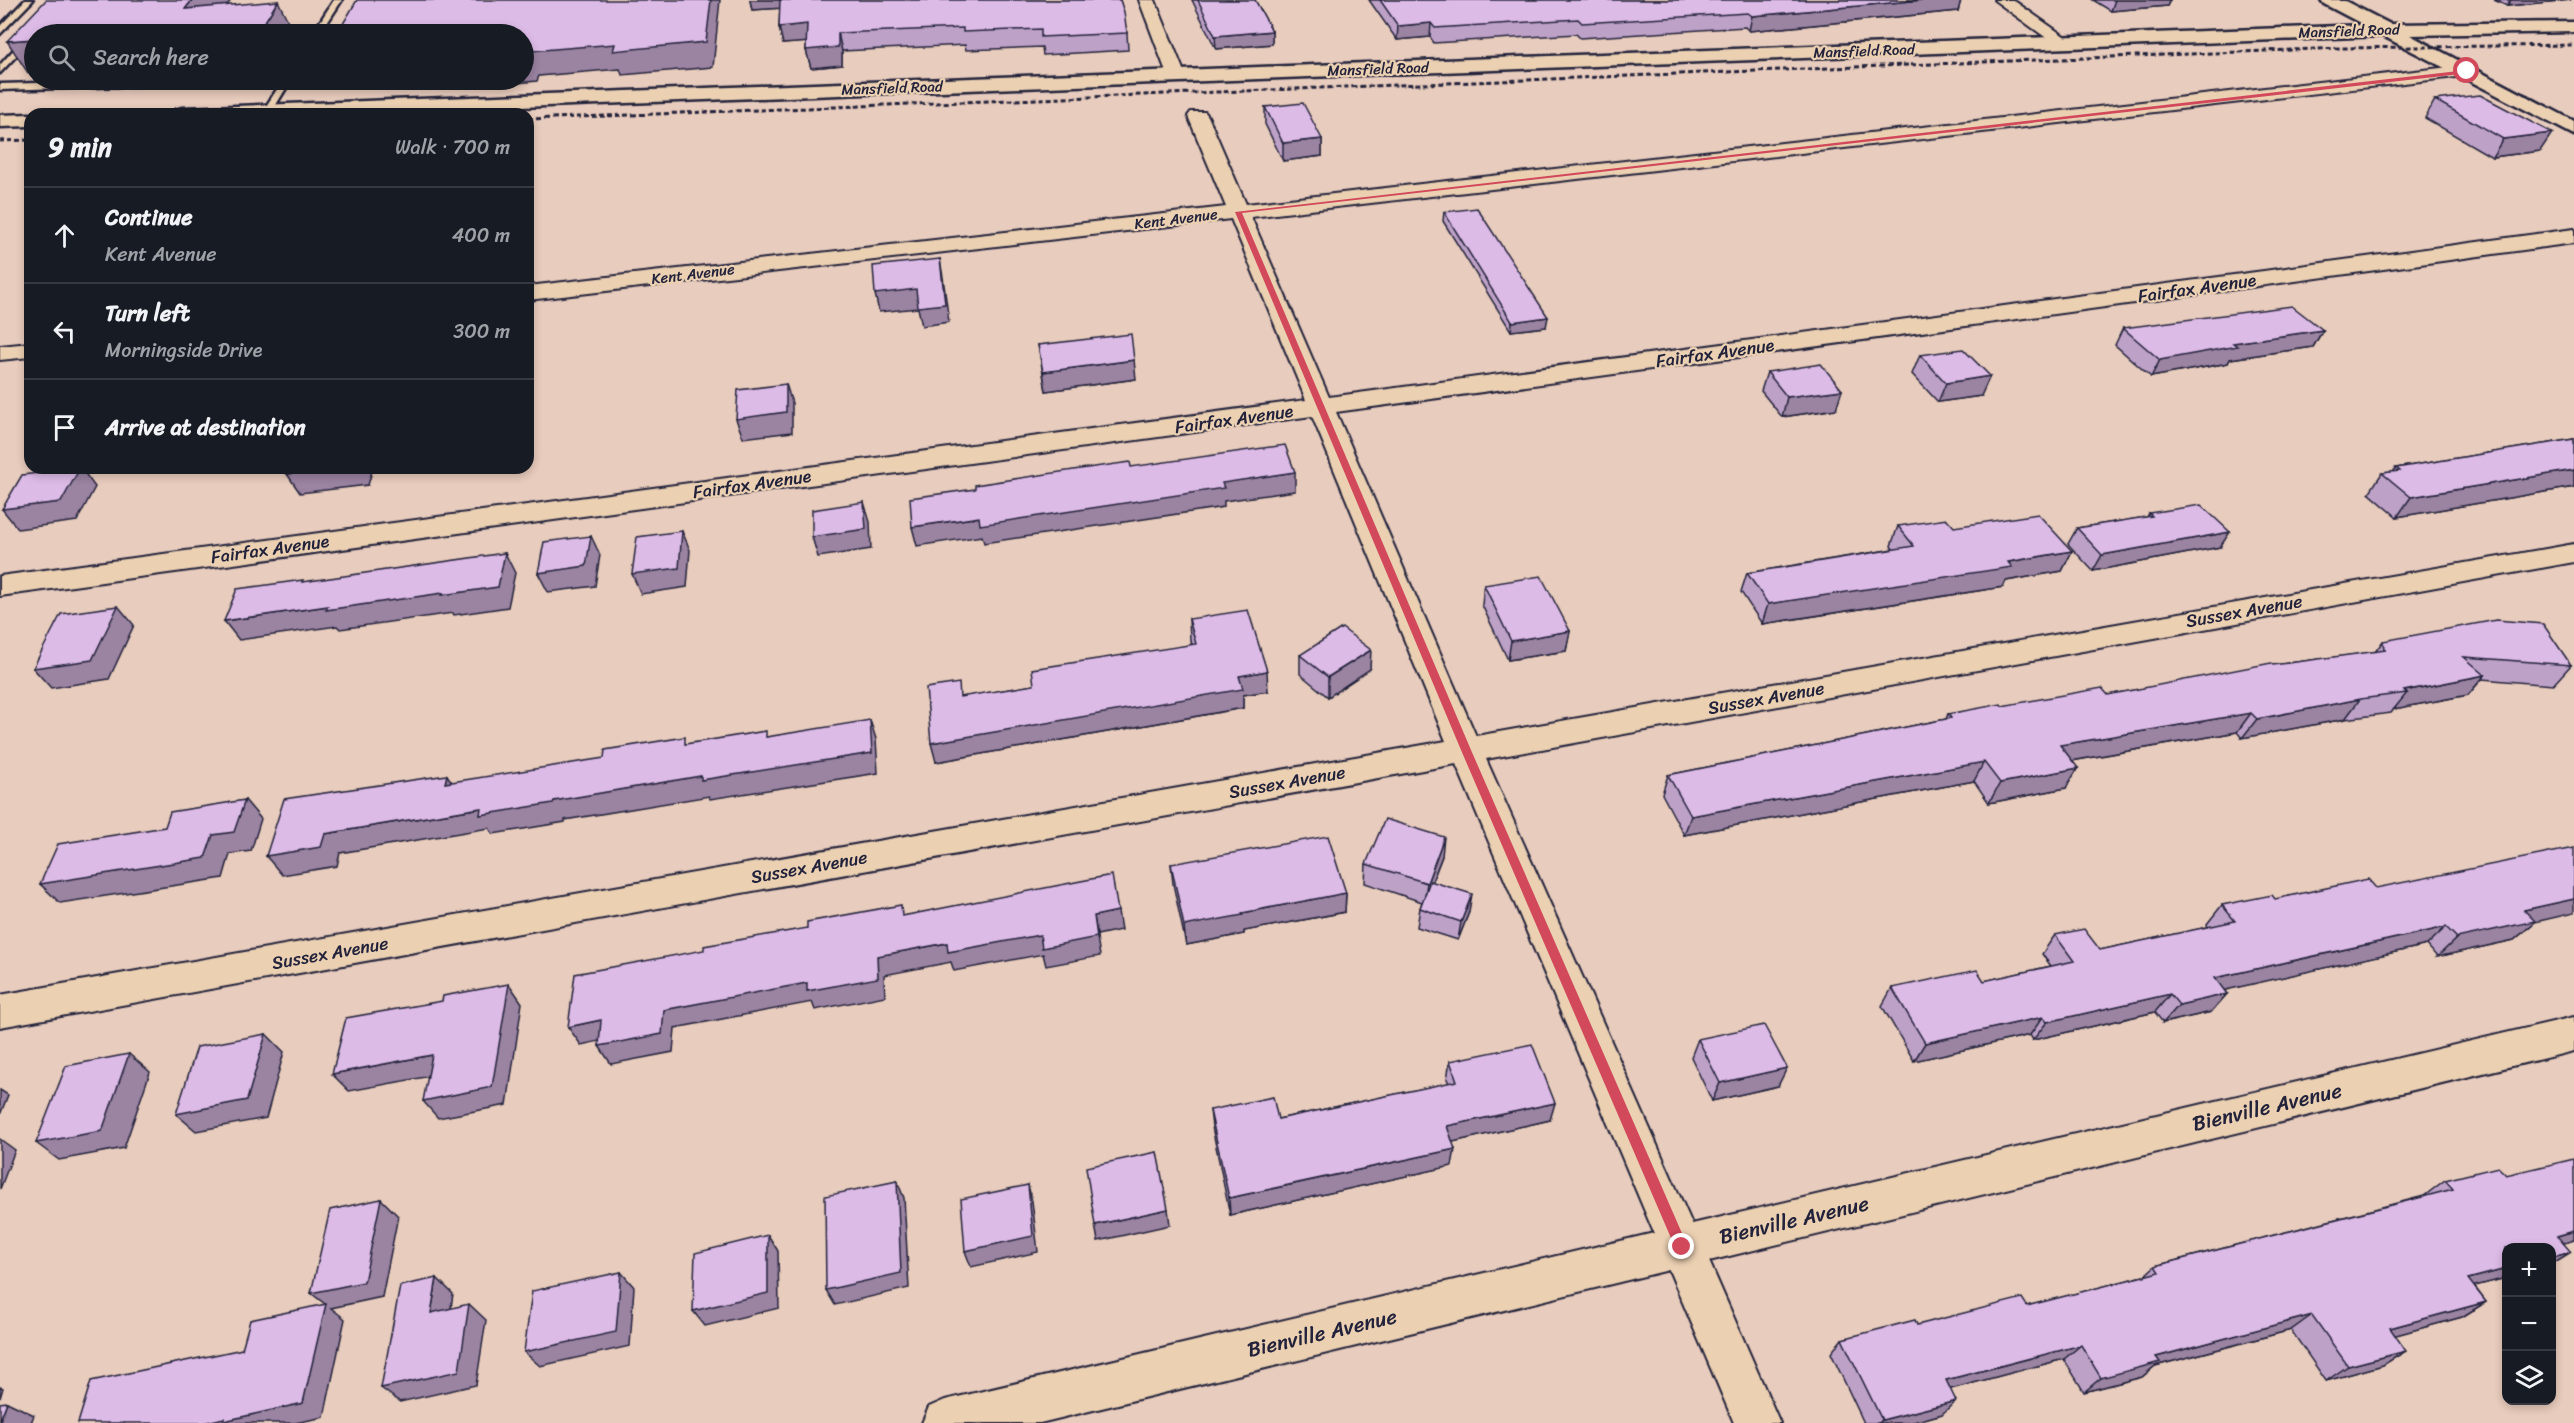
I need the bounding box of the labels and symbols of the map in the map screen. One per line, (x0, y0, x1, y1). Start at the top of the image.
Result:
street label: Mansfield Road (2298, 16, 2401, 46)
street label: Mansfield Road (1813, 36, 1916, 66)
street label: Mansfield Road (1327, 54, 1430, 84)
route start (2453, 57, 2479, 83)
street label: Mansfield Road (841, 73, 944, 103)
street label: Kent Avenue (1133, 201, 1219, 237)
street label: Kent Avenue (650, 256, 736, 292)
street label: Fairfax Avenue (2136, 264, 2259, 312)
street label: Fairfax Avenue (1654, 329, 1777, 377)
street label: Fairfax Avenue (1173, 395, 1296, 443)
street label: Fairfax Avenue (691, 460, 814, 508)
street label: Fairfax Avenue (209, 525, 332, 573)
street label: Sussex Avenue (2183, 585, 2305, 637)
street label: Sussex Avenue (1705, 672, 1827, 724)
street label: Sussex Avenue (1226, 756, 1348, 808)
street label: Sussex Avenue (748, 841, 870, 893)
street label: Sussex Avenue (269, 927, 391, 979)
street label: Bienville Avenue (2188, 1071, 2346, 1143)
street label: Bienville Avenue (1715, 1184, 1873, 1256)
route end (1668, 1233, 1694, 1259)
street label: Bienville Avenue (1243, 1297, 1401, 1369)

